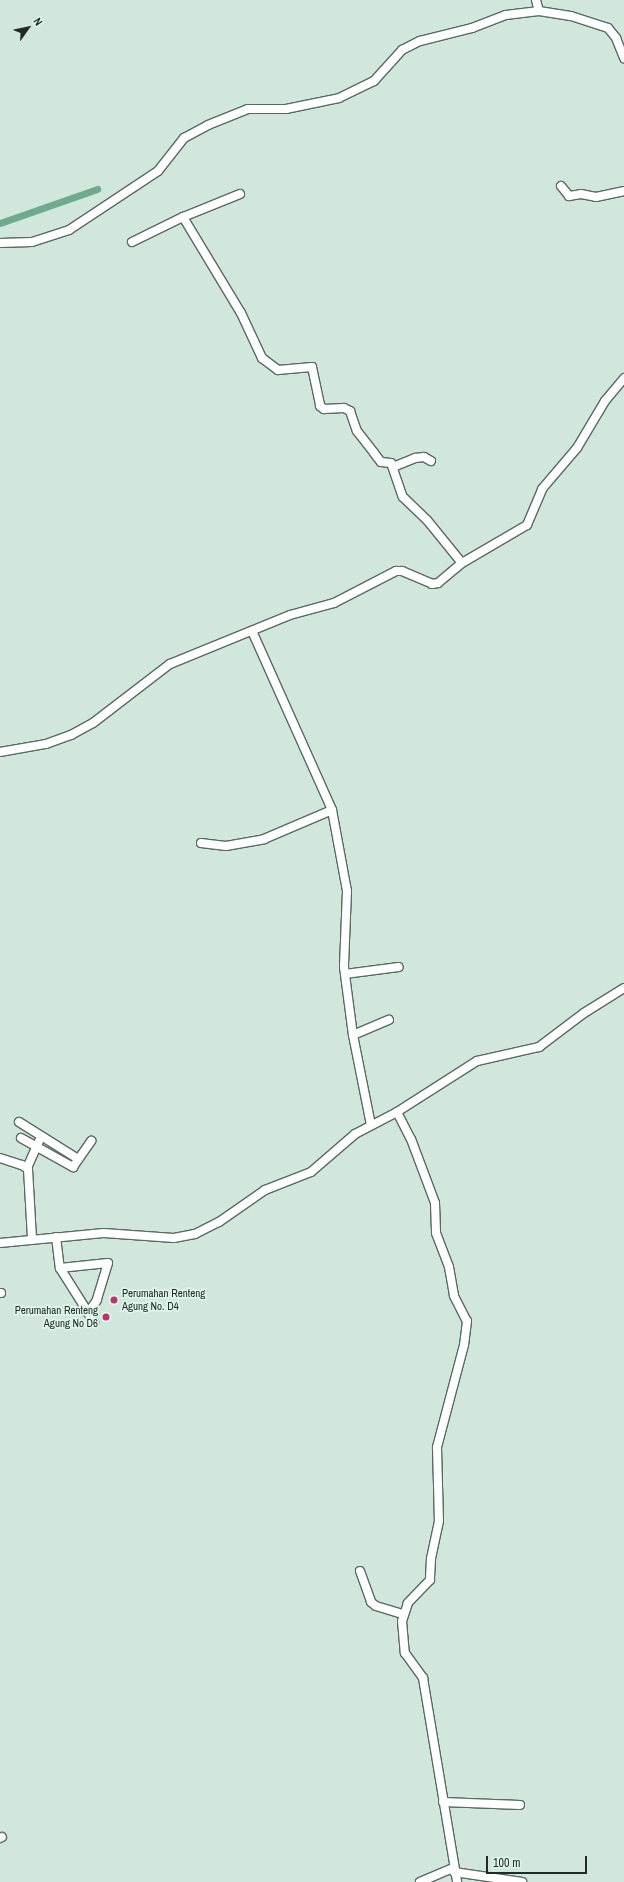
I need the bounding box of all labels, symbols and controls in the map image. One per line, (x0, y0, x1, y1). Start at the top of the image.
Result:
north arrow (8, 8, 48, 48)
text: N (30, 15, 46, 28)
place label: Perumahan Renteng Agung No. D4 (122, 1287, 205, 1313)
marker: Perumahan Renteng Agung No. D4 (109, 1295, 119, 1305)
place label: Perumahan Renteng Agung No D6 (15, 1304, 98, 1330)
marker: Perumahan Renteng Agung No D6 (101, 1312, 111, 1322)
scale bar (488, 1848, 589, 1874)
text: 100 m (493, 1855, 520, 1871)

